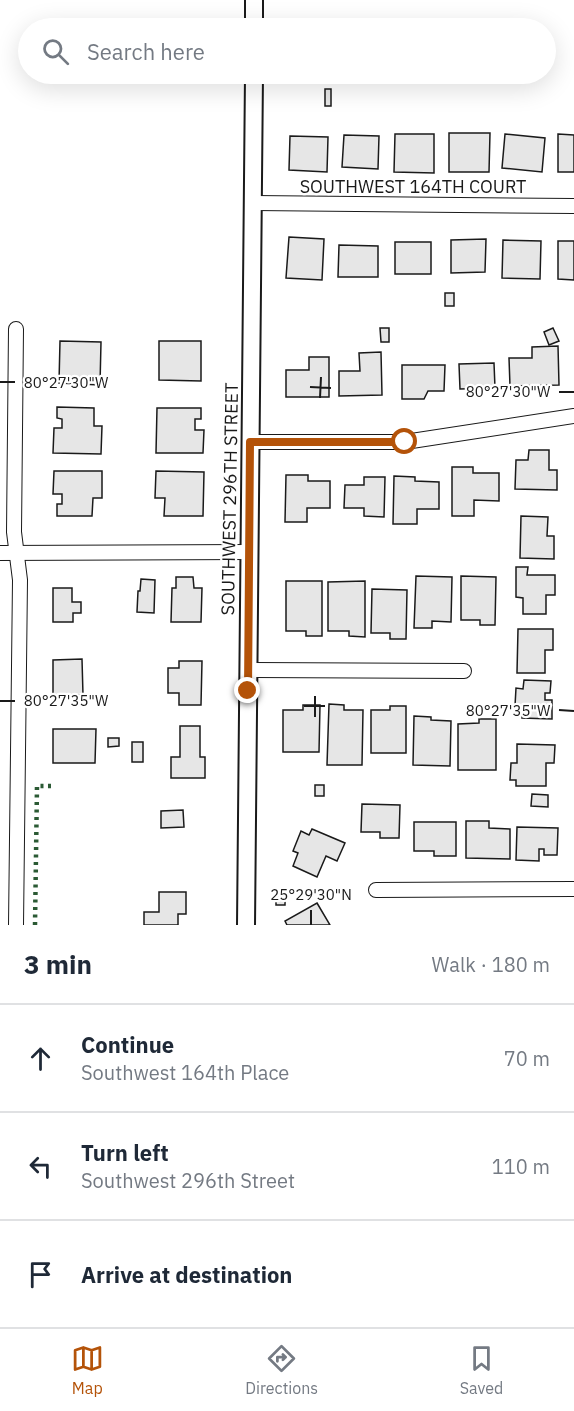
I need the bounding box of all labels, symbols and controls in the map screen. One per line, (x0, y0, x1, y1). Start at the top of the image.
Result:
search box (18, 18, 556, 84)
icon: search (39, 35, 72, 68)
text: Search here (87, 37, 205, 66)
street label: SOUTHWEST 164TH COURT (300, 175, 526, 198)
text: 80°27'30"W (24, 373, 109, 392)
street label: SOUTHWEST 296TH STREET (216, 382, 243, 616)
text: 80°27'30"W (466, 382, 551, 401)
route start (391, 428, 417, 454)
route end (234, 677, 260, 703)
text: 80°27'35"W (24, 691, 109, 710)
text: 80°27'35"W (466, 701, 551, 720)
text: 25°29'30"N (270, 885, 352, 904)
text: 3 min (24, 947, 92, 981)
text: Walk · 180 m (432, 951, 550, 978)
text: Continue (81, 1030, 174, 1059)
icon: ahead (24, 1042, 57, 1075)
text: 70 m (504, 1045, 550, 1072)
text: Southwest 164th Place (81, 1059, 289, 1086)
text: Turn left (81, 1138, 169, 1167)
icon: left (24, 1150, 57, 1183)
text: 110 m (492, 1153, 550, 1180)
text: Southwest 296th Street (81, 1167, 295, 1194)
icon: arrive (24, 1258, 57, 1291)
text: Arrive at destination (81, 1260, 292, 1289)
tab: Map (71, 1342, 104, 1398)
tab: Directions (245, 1342, 318, 1398)
tab: Saved (460, 1342, 503, 1398)

